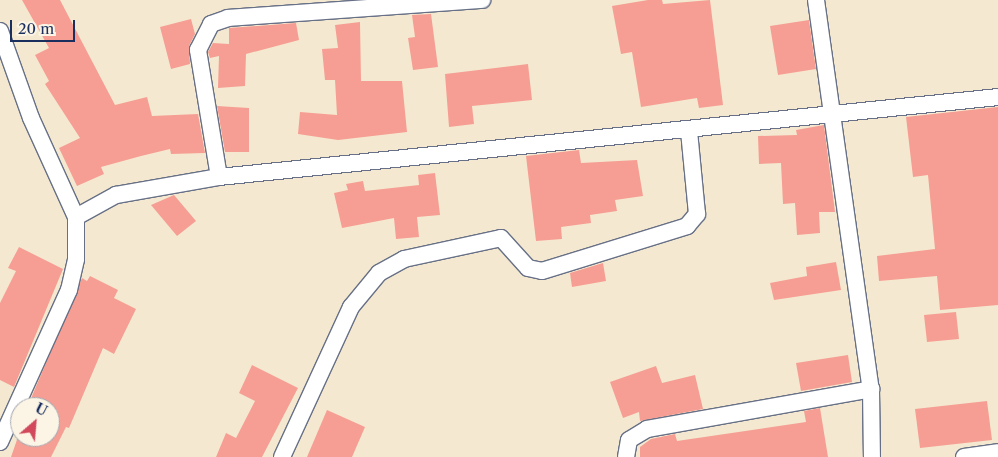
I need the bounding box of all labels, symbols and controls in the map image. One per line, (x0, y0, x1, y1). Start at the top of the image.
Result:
scale bar (12, 10, 78, 42)
text: 20 m (18, 19, 54, 38)
north arrow (10, 397, 60, 447)
text: U (32, 399, 51, 420)

